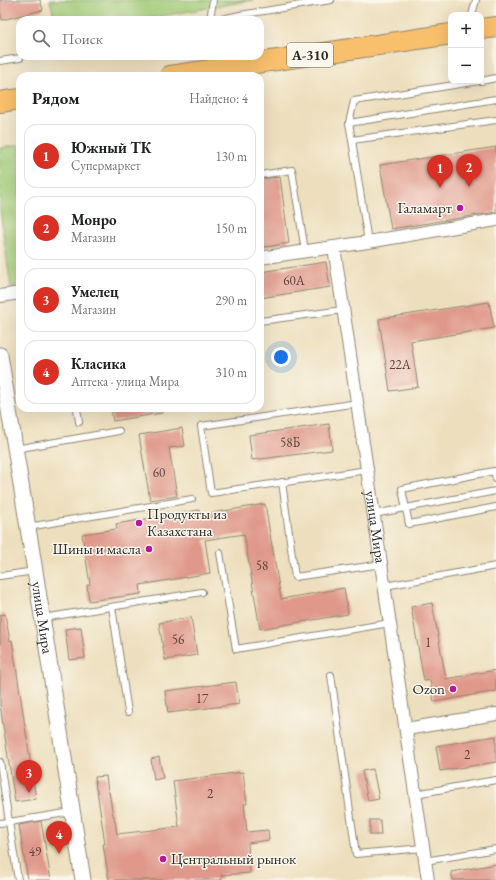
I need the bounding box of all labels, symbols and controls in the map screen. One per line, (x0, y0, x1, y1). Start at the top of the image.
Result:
map controls (448, 12, 484, 84)
button: + (448, 12, 484, 48)
search box (16, 16, 264, 60)
icon: search (30, 27, 52, 49)
text: Поиск (62, 29, 103, 48)
road number: А-310 (287, 43, 333, 67)
button: − (448, 48, 484, 84)
text: Рядом (32, 87, 80, 109)
text: Найдено: 4 (189, 90, 248, 107)
text: Южный ТК (71, 138, 151, 157)
text: 1 (43, 148, 49, 165)
text: 130 m (216, 148, 247, 165)
pin: 2 (456, 154, 482, 187)
pin: 1 (427, 155, 453, 188)
text: Супермаркет (71, 157, 141, 174)
place label: Галамарт (397, 198, 452, 217)
marker: Галамарт (455, 203, 465, 213)
text: Монро (71, 210, 116, 229)
text: 2 (43, 220, 49, 237)
text: 150 m (216, 220, 247, 237)
text: Магазин (71, 229, 116, 246)
house number: 60А (283, 272, 306, 289)
text: Умелец (71, 282, 119, 301)
text: 3 (43, 292, 49, 309)
text: 290 m (216, 292, 247, 309)
text: Магазин (71, 301, 116, 318)
your location (271, 347, 291, 367)
text: Класика (71, 354, 126, 373)
house number: 22А (389, 356, 412, 373)
text: 4 (43, 364, 49, 381)
text: 310 m (216, 364, 247, 381)
text: Аптека · улица Мира (71, 373, 179, 390)
house number: 58Б (280, 434, 300, 451)
house number: 60 (153, 464, 165, 481)
street label: улица Мира (361, 489, 391, 564)
place label: Продукты из Казахстана (147, 504, 227, 540)
marker: Продукты из Казахстана (134, 518, 144, 528)
place label: Шины и масла (52, 539, 141, 558)
marker: Шины и масла (144, 544, 154, 554)
house number: 58 (256, 557, 268, 574)
street label: улица Мира (28, 580, 58, 655)
house number: 56 (172, 631, 184, 648)
house number: 1 (425, 634, 431, 651)
place label: Ozon (413, 679, 445, 698)
marker: Ozon (448, 684, 458, 694)
house number: 17 (196, 690, 209, 707)
house number: 2 (464, 746, 471, 763)
pin: 3 (16, 760, 42, 793)
house number: 2 (207, 785, 214, 802)
pin: 4 (46, 821, 72, 854)
house number: 49 (29, 843, 42, 860)
place label: Центральный рынок (171, 849, 296, 868)
marker: Центральный рынок (158, 854, 168, 864)

